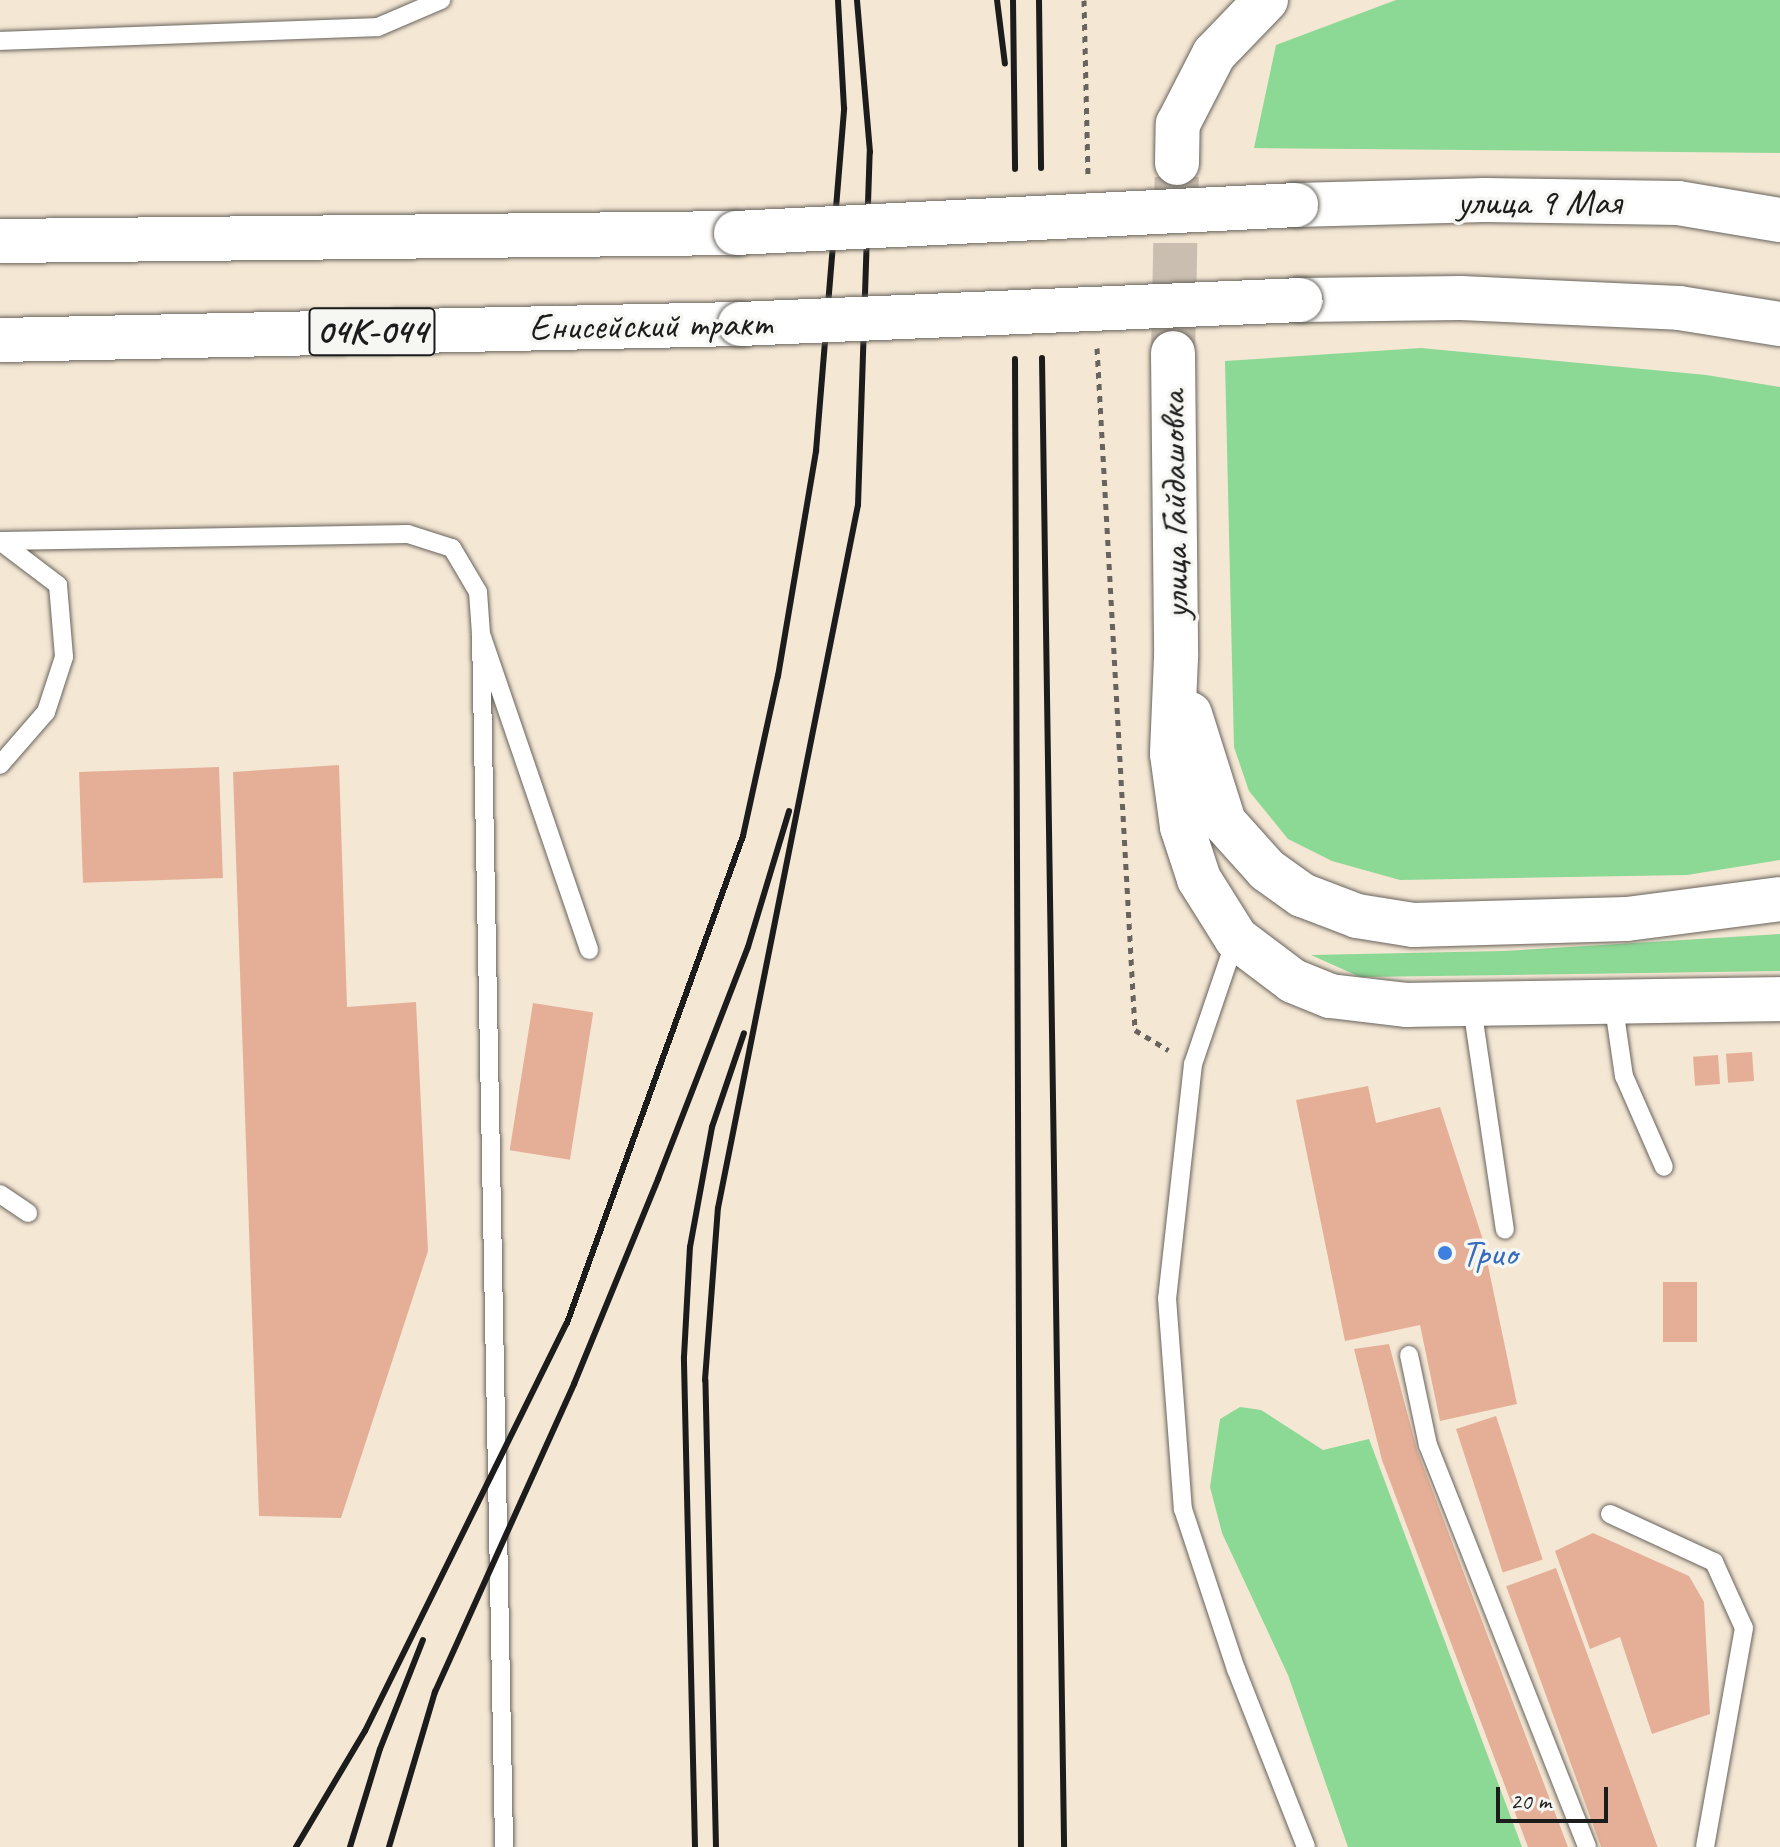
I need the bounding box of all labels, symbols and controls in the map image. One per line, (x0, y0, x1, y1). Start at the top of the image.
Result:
street label: улица 9 Мая (1457, 179, 1621, 225)
road number: 04К-044 (308, 300, 436, 364)
street label: Енисейский тракт (529, 300, 771, 350)
street label: улица Гайдашовка (1149, 390, 1199, 620)
place label: Трио (1461, 1230, 1517, 1276)
marker: Трио (1436, 1244, 1454, 1262)
scale bar (1500, 1771, 1612, 1821)
text: 20 m (1510, 1786, 1551, 1816)

